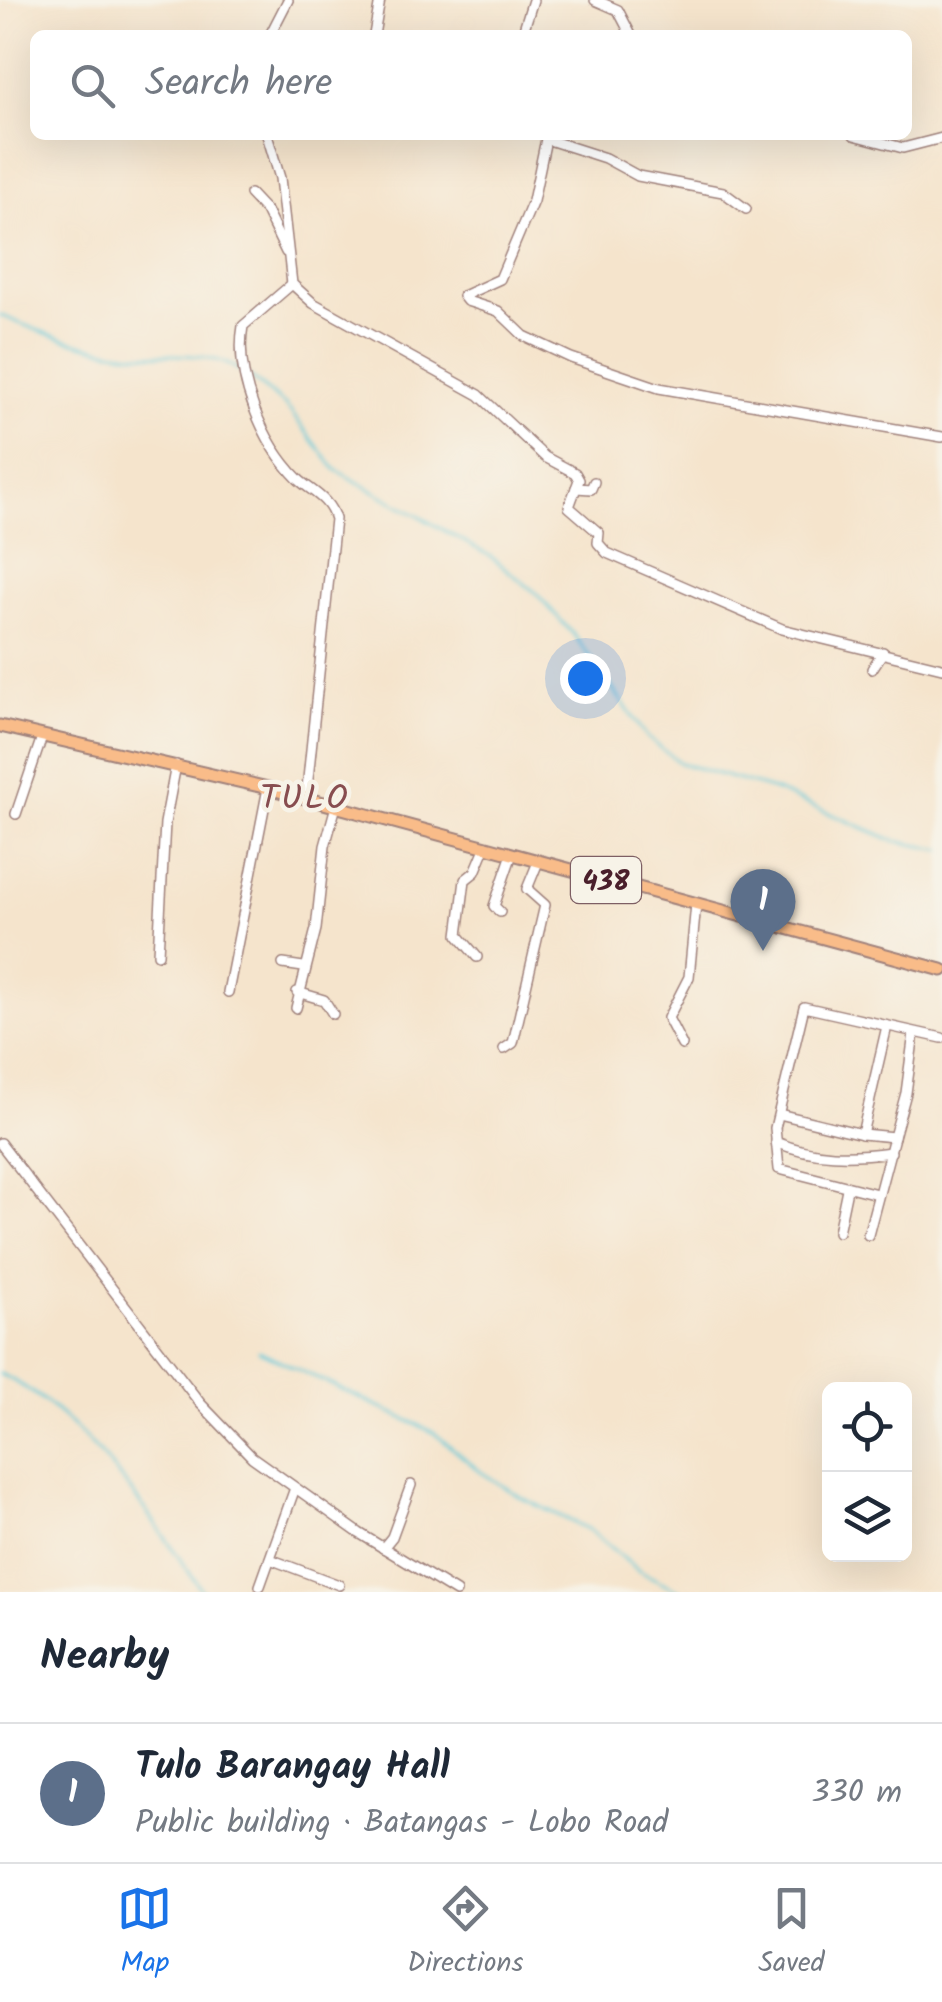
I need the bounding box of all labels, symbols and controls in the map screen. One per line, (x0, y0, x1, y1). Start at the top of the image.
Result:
search box (30, 30, 912, 140)
text: Search here (145, 55, 332, 115)
icon: search (65, 58, 120, 113)
your location (560, 653, 611, 704)
district label: TULO (260, 772, 350, 828)
road number: 438 (571, 857, 641, 903)
pin: 1 (730, 868, 796, 951)
map controls (822, 1382, 912, 1562)
button: locate (822, 1382, 912, 1472)
button: layers (822, 1472, 912, 1562)
text: Nearby (40, 1624, 169, 1691)
text: Tulo Barangay Hall (135, 1738, 450, 1798)
text: 1 (68, 1768, 77, 1819)
text: 330 m (811, 1768, 902, 1819)
text: Public building · Batangas - Lobo Road (135, 1798, 668, 1849)
tab: Map (117, 1881, 172, 1986)
tab: Directions (407, 1881, 523, 1986)
tab: Saved (758, 1881, 825, 1986)

